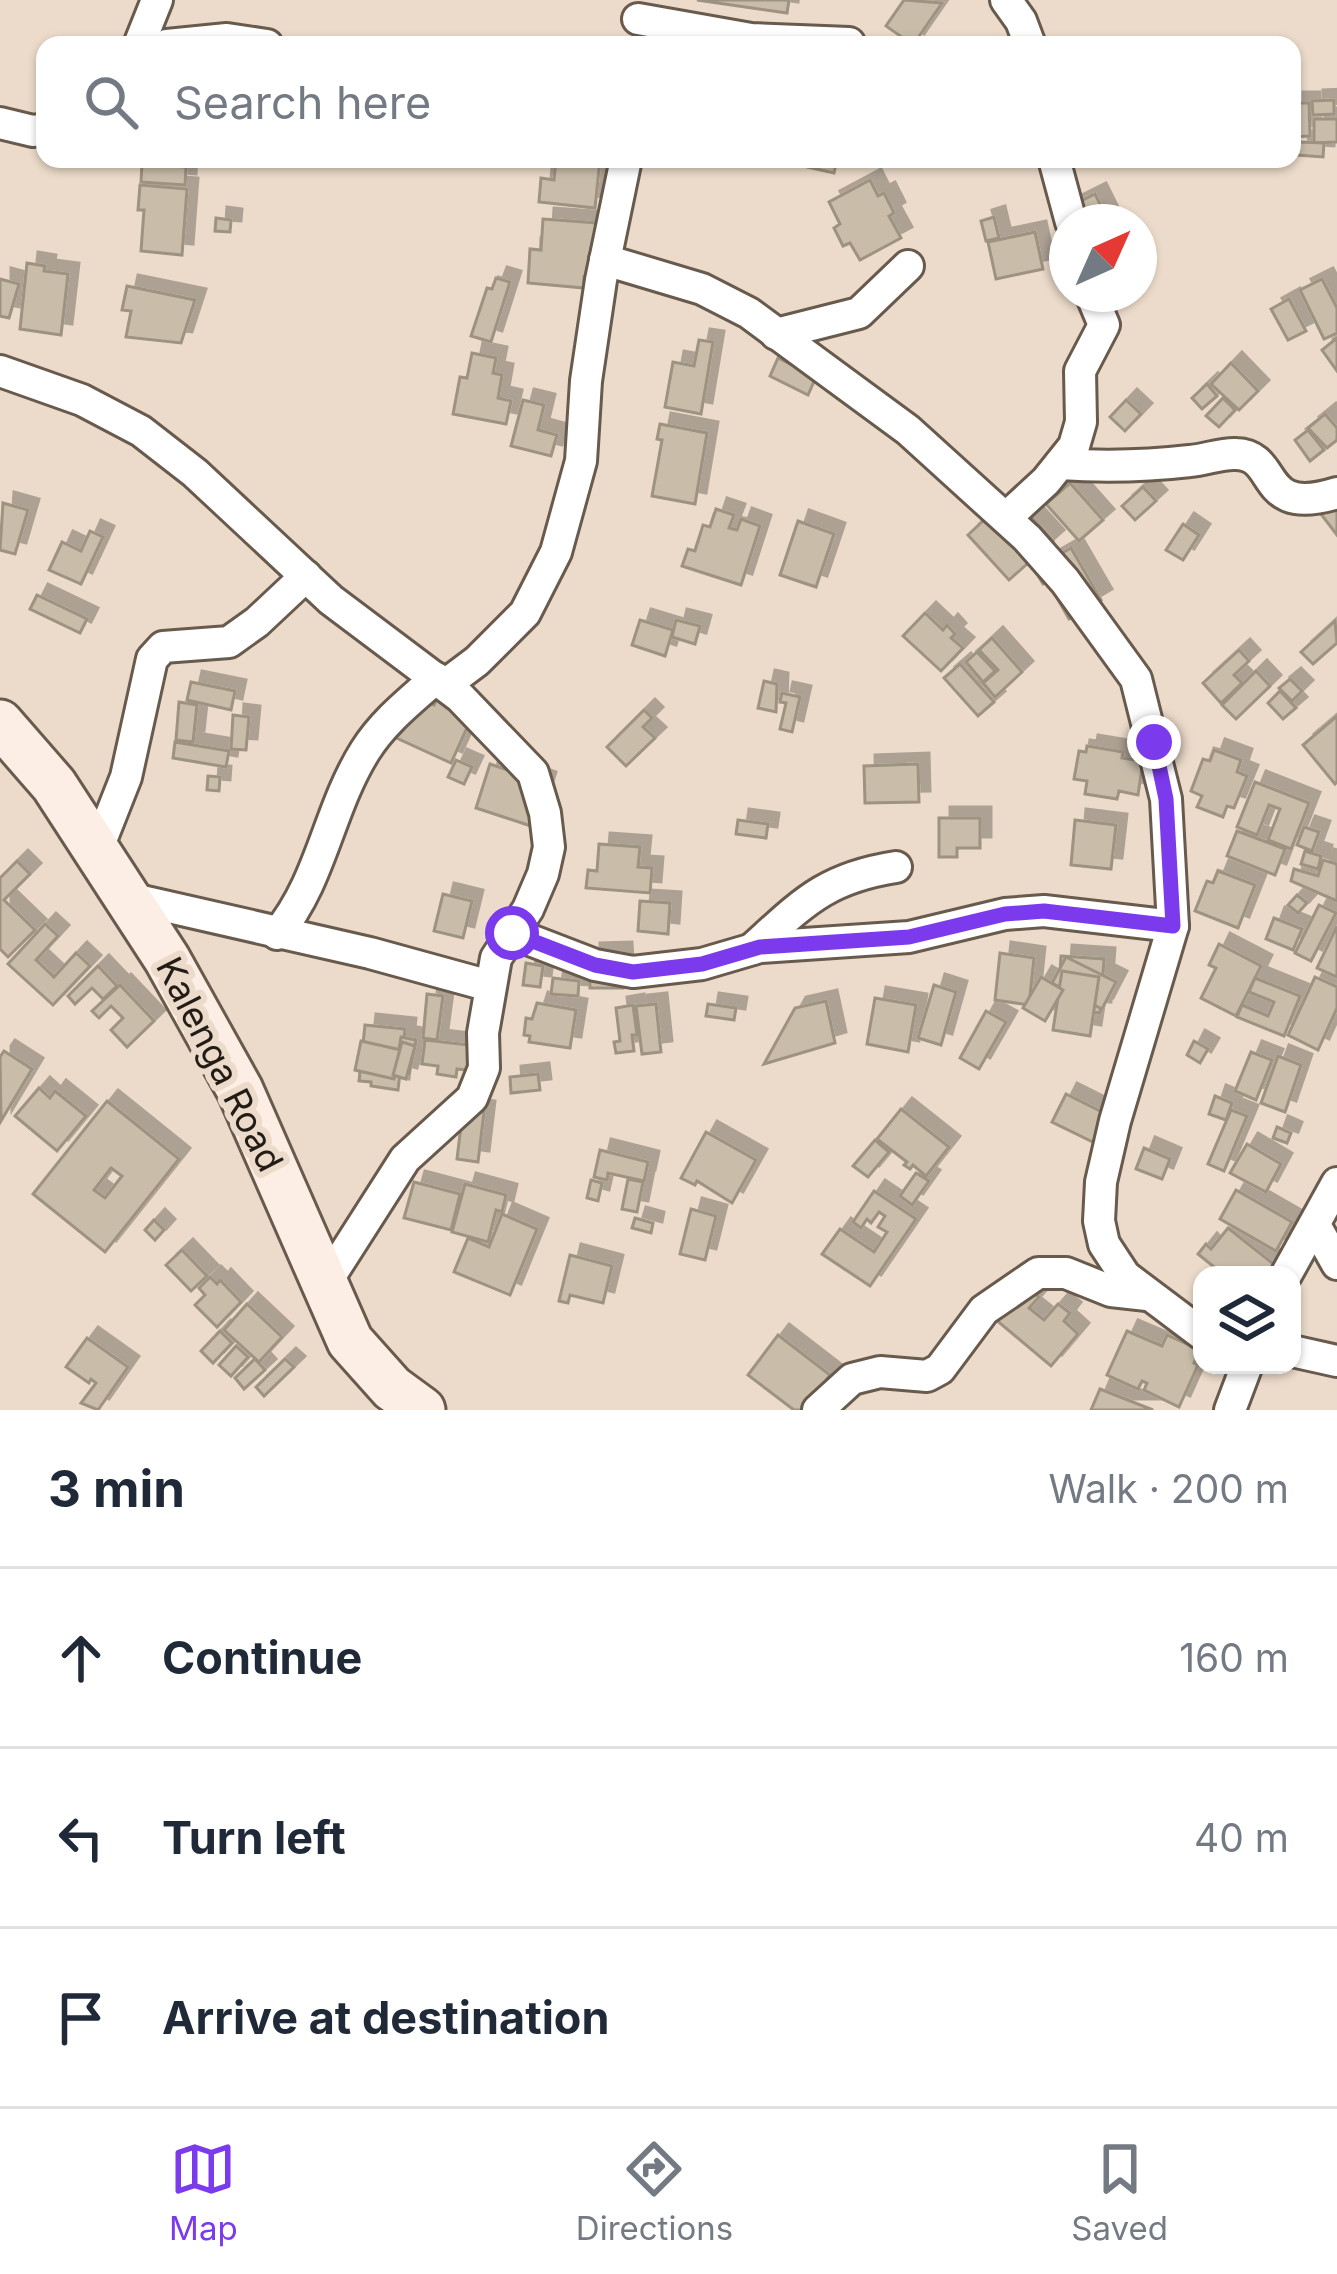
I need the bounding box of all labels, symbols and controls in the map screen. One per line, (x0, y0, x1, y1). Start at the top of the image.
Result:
search box (36, 36, 1301, 168)
icon: search (78, 69, 144, 135)
text: Search here (174, 75, 431, 130)
north arrow (1049, 204, 1157, 312)
route end (1127, 715, 1181, 769)
route start (485, 906, 539, 960)
street label: Kalenga Road (147, 949, 293, 1179)
map controls (1193, 1266, 1301, 1374)
button: layers (1193, 1266, 1301, 1374)
text: 3 min (48, 1458, 185, 1519)
text: Walk · 200 m (1049, 1465, 1289, 1512)
icon: ahead (48, 1625, 114, 1691)
text: Continue (162, 1630, 362, 1685)
text: 160 m (1179, 1634, 1289, 1681)
icon: left (48, 1805, 114, 1871)
text: Turn left (162, 1810, 346, 1865)
text: 40 m (1194, 1814, 1289, 1861)
icon: arrive (48, 1985, 114, 2051)
text: Arrive at destination (162, 1990, 609, 2045)
tab: Map (169, 2136, 238, 2248)
tab: Directions (576, 2136, 733, 2248)
tab: Saved (1071, 2136, 1168, 2248)

